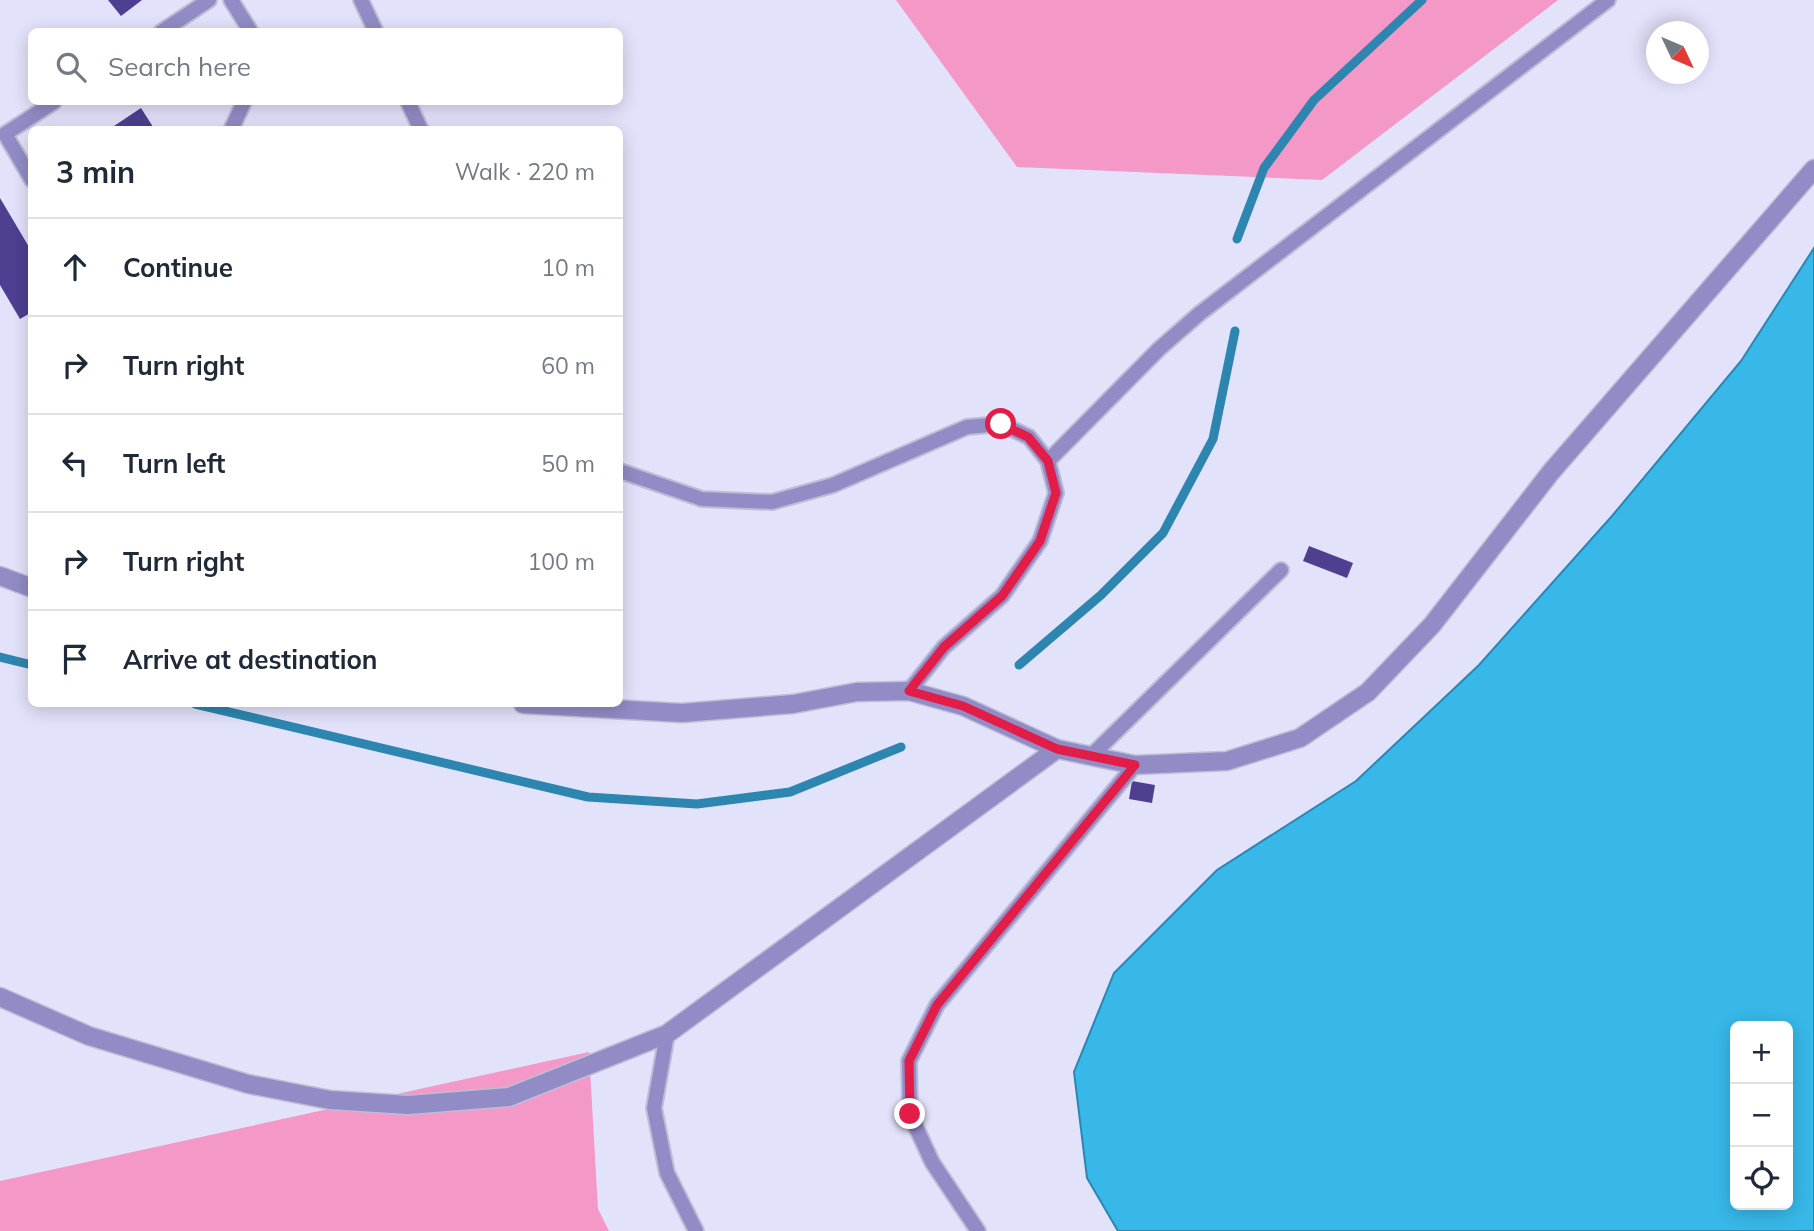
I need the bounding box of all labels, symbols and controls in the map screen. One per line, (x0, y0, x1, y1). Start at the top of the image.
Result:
north arrow (1646, 21, 1709, 84)
search box (28, 28, 623, 105)
icon: search (52, 48, 90, 86)
text: Search here (108, 50, 251, 83)
text: 3 min (56, 153, 135, 191)
text: Walk · 220 m (455, 157, 595, 186)
icon: ahead (56, 248, 94, 286)
text: Continue (123, 251, 233, 284)
text: 10 m (541, 253, 595, 282)
icon: right (56, 346, 94, 384)
text: Turn right (123, 349, 244, 382)
text: 60 m (541, 351, 595, 380)
route start (985, 408, 1016, 439)
icon: left (56, 444, 94, 482)
text: Turn left (123, 447, 225, 480)
text: 50 m (541, 449, 595, 478)
icon: right (56, 542, 94, 580)
text: Turn right (123, 545, 244, 578)
text: 100 m (527, 547, 595, 576)
icon: arrive (56, 640, 94, 678)
text: Arrive at destination (123, 643, 378, 676)
map controls (1730, 1021, 1793, 1210)
button: + (1730, 1021, 1793, 1084)
button: − (1730, 1084, 1793, 1147)
route end (894, 1098, 925, 1129)
button: locate (1730, 1147, 1793, 1210)

